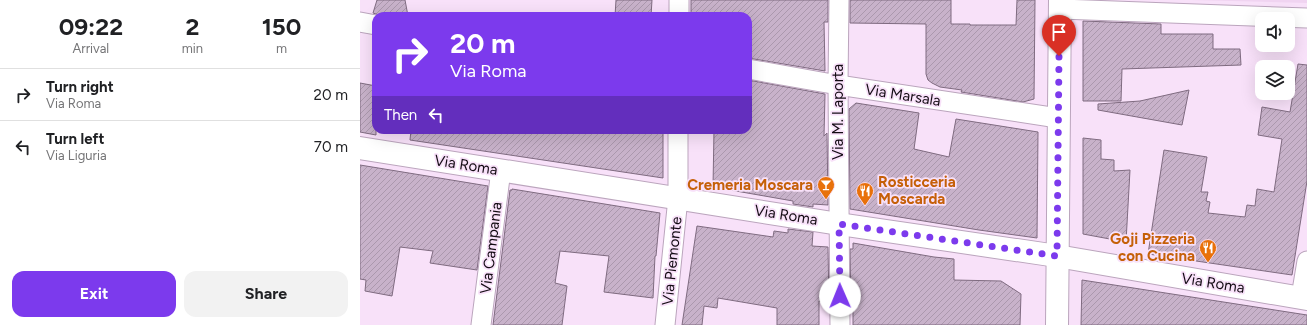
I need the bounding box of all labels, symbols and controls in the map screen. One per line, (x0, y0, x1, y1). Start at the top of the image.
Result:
text: 09:22 (59, 12, 123, 41)
text: 2 (185, 12, 199, 41)
text: 150 (262, 12, 301, 41)
map controls (1255, 12, 1295, 100)
button: sound (1255, 12, 1295, 52)
pin (1042, 15, 1076, 56)
icon: arrive (1048, 21, 1070, 43)
text: 20 m (450, 26, 515, 60)
icon: right (384, 28, 436, 80)
text: Arrival (73, 41, 109, 56)
text: min (182, 41, 203, 56)
text: m (276, 41, 287, 56)
text: Via Roma (450, 60, 526, 82)
button: layers (1255, 60, 1295, 100)
street label: Via M. Laporta (829, 64, 847, 160)
text: Turn right (46, 78, 114, 96)
street label: Via Marsala (864, 80, 942, 110)
icon: right (12, 84, 34, 106)
text: 20 m (314, 86, 348, 104)
text: Via Roma (46, 96, 101, 111)
icon: left (425, 104, 447, 126)
text: Then (384, 106, 417, 124)
text: Turn left (46, 130, 104, 148)
icon: left (12, 136, 34, 158)
text: 70 m (314, 138, 348, 156)
text: Via Liguria (46, 148, 107, 163)
street label: Via Roma (433, 151, 499, 179)
place label: Rosticceria Moscarda (878, 173, 956, 208)
bar icon: Cremeria Moscara (816, 175, 836, 200)
place label: Cremeria Moscara (687, 176, 813, 194)
restaurant icon: Rosticceria Moscarda (855, 181, 875, 206)
street label: Via Campania (476, 201, 506, 295)
street label: Via Roma (753, 201, 819, 229)
street label: Via Piemonte (658, 216, 686, 306)
place label: Goji Pizzeria con Cucina (1110, 230, 1195, 265)
restaurant icon: Goji Pizzeria con Cucina (1198, 238, 1218, 263)
street label: Via Roma (1180, 269, 1246, 297)
button: Exit (12, 271, 176, 317)
button: Share (184, 271, 348, 317)
position arrow (819, 275, 861, 317)

